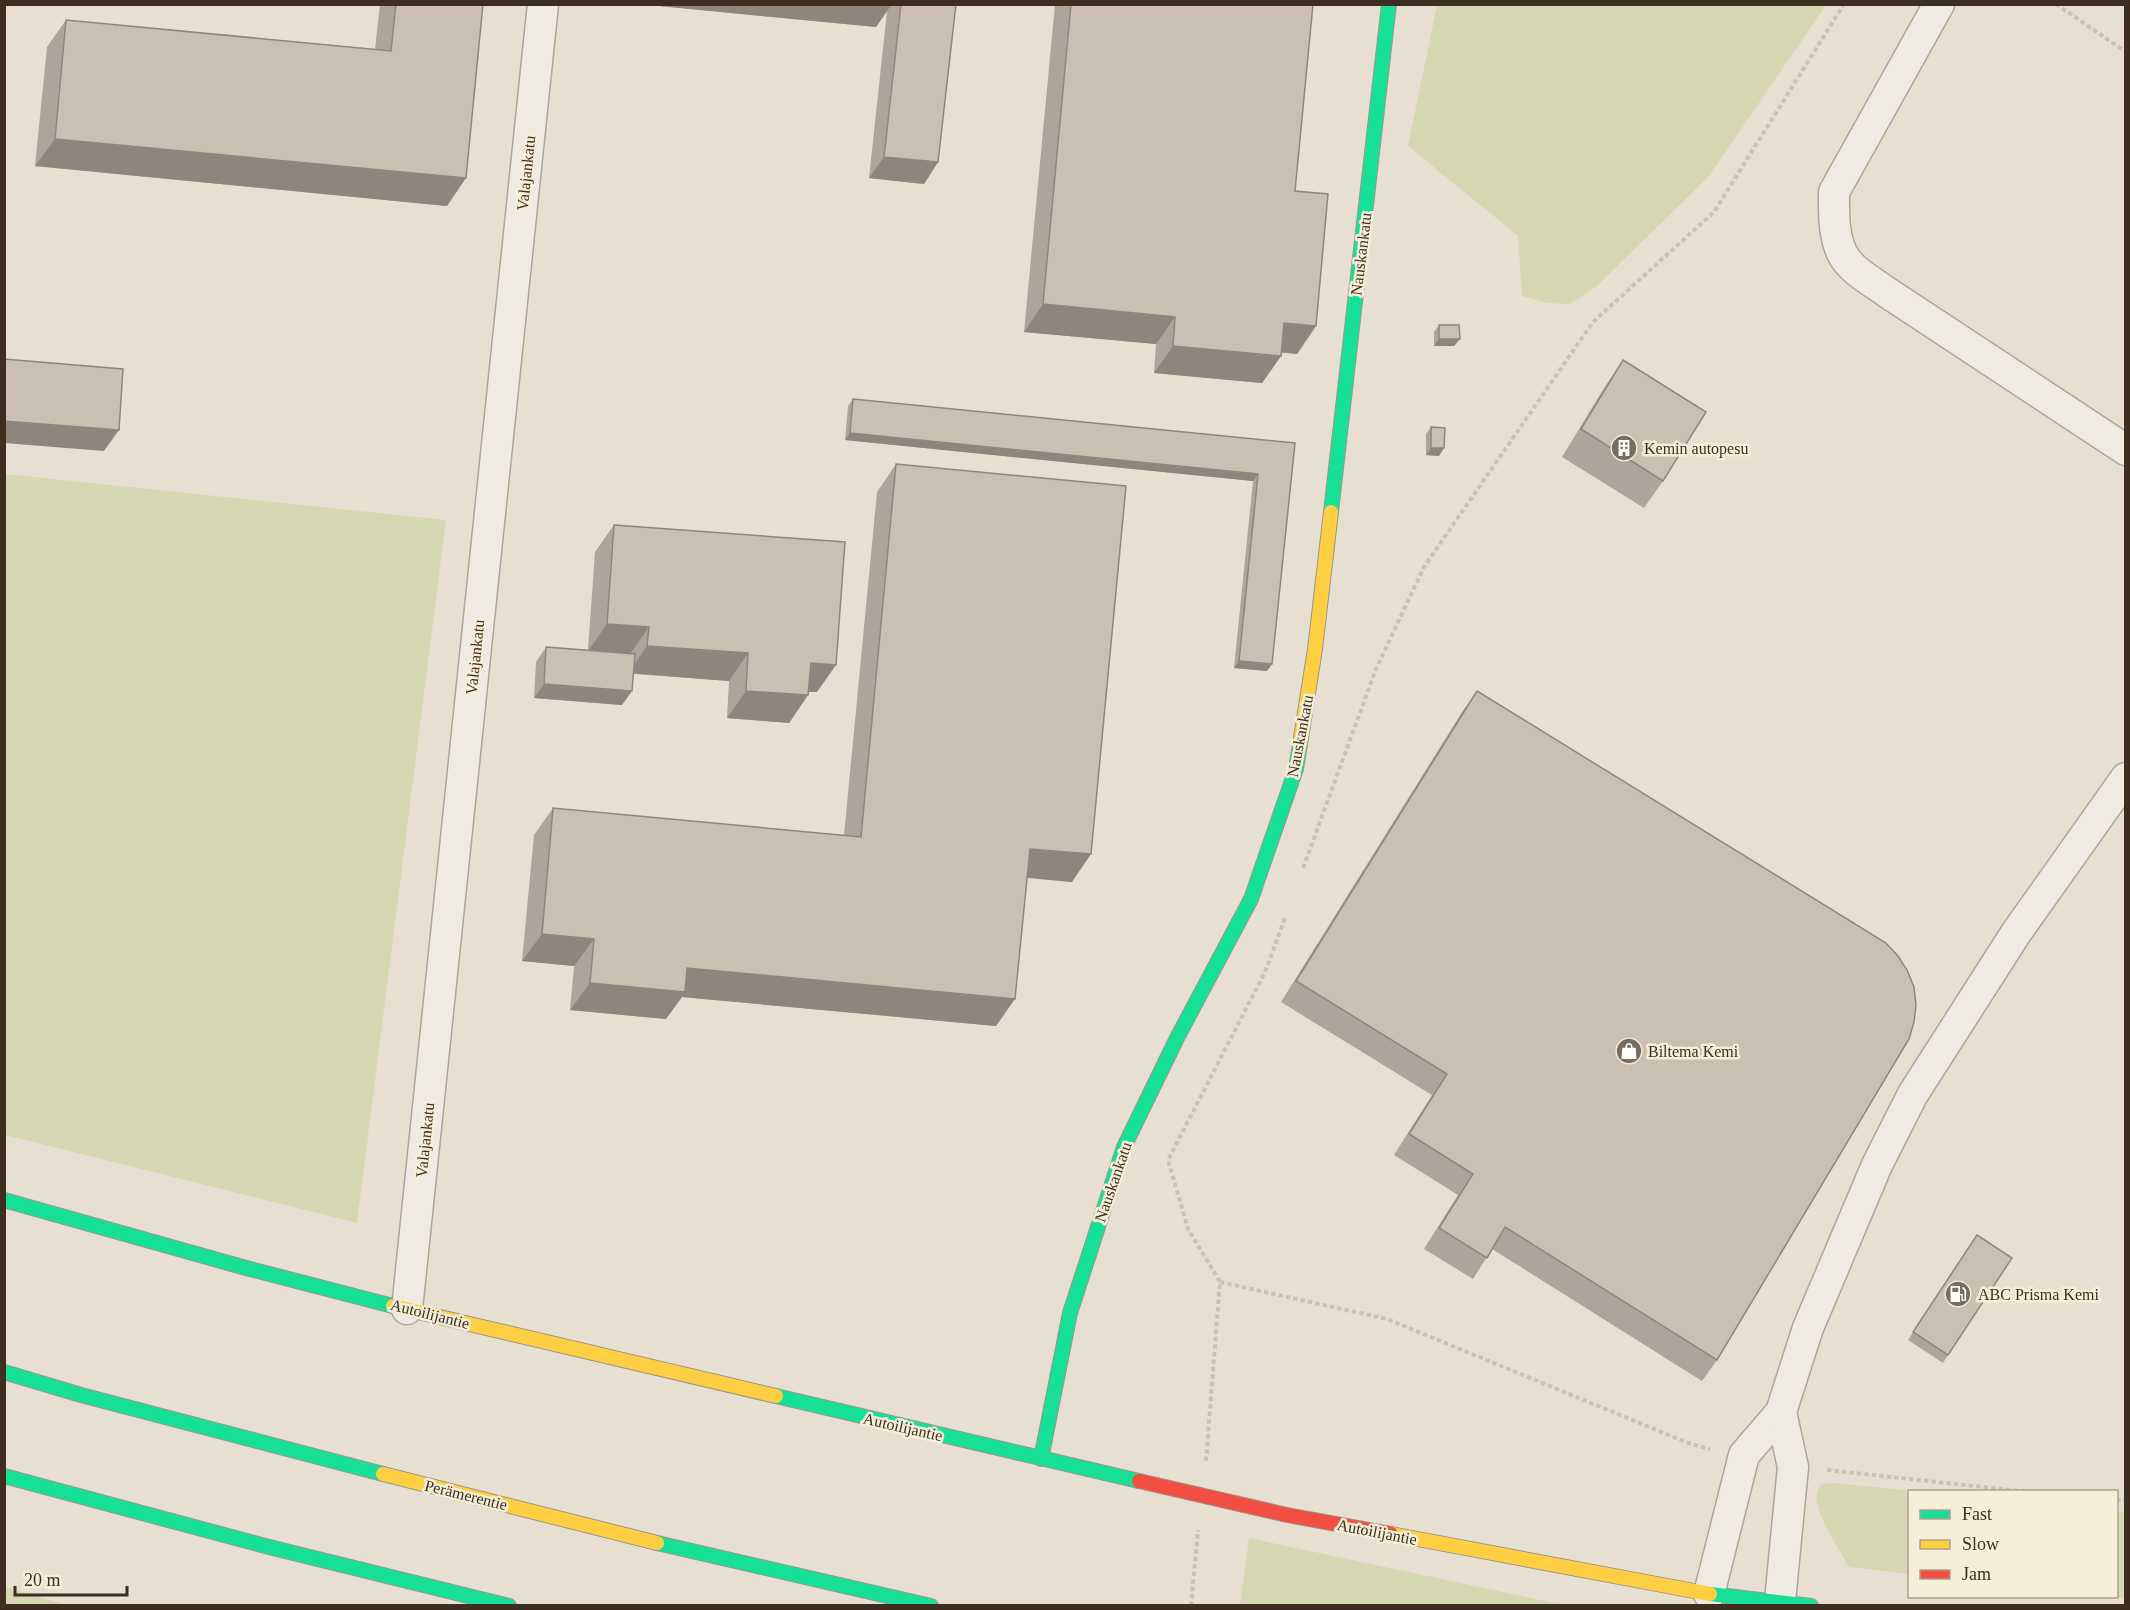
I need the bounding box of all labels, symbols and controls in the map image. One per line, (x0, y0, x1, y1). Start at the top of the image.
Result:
street label: Valajankatu (514, 135, 539, 212)
street label: Nauskankatu (1347, 212, 1375, 296)
building icon: Kemin autopesu (1609, 433, 1639, 463)
place label: Kemin autopesu (1644, 440, 1748, 458)
street label: Valajankatu (463, 619, 488, 696)
street label: Nauskankatu (1284, 693, 1316, 779)
shop icon: Biltema Kemi (1614, 1036, 1644, 1066)
place label: Biltema Kemi (1648, 1043, 1739, 1060)
street label: Valajankatu (413, 1102, 438, 1179)
street label: Nauskankatu (1091, 1140, 1135, 1224)
fuel station icon: ABC Prisma Kemi (1943, 1279, 1973, 1309)
place label: ABC Prisma Kemi (1978, 1286, 2099, 1303)
street label: Autoilijantie (388, 1296, 471, 1333)
street label: Autoilijantie (861, 1410, 944, 1445)
street label: Perämerentie (423, 1477, 509, 1513)
legend (1908, 1490, 2118, 1598)
text: Fast (1962, 1504, 1992, 1524)
street label: Autoilijantie (1335, 1516, 1418, 1549)
text: Slow (1962, 1534, 1999, 1554)
scale bar (15, 1559, 128, 1597)
text: Jam (1962, 1564, 1991, 1584)
text: 20 m (24, 1570, 61, 1590)

